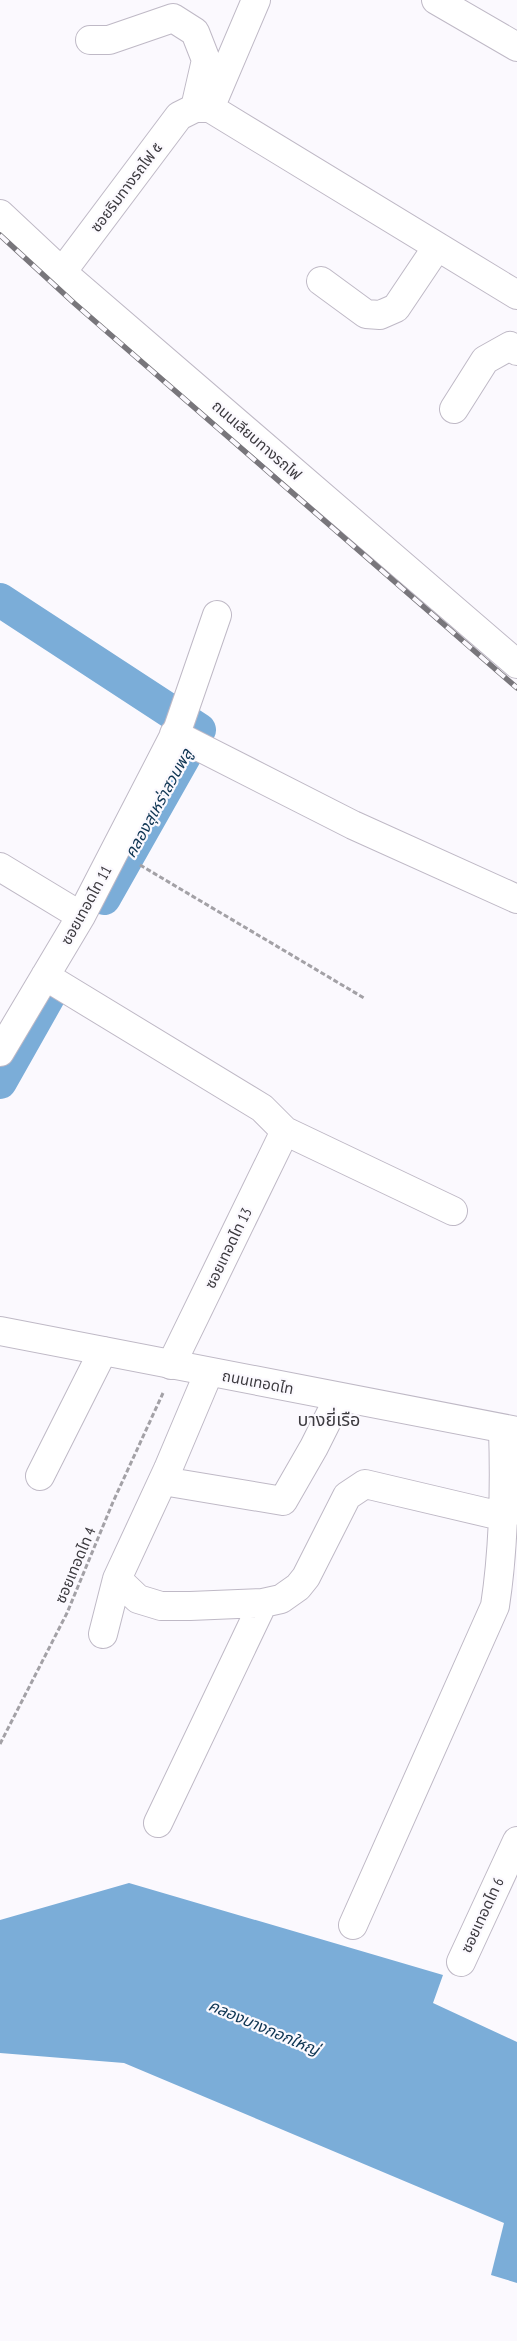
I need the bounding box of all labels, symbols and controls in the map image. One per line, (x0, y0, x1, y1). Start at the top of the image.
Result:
street label: ซอยริมทางรถไฟ ๕ (86, 138, 166, 236)
street label: ถนนเลียบทางรถไฟ (208, 396, 306, 484)
water label: คลองสุเหร่าสวนพลู (120, 744, 197, 861)
street label: ซอยเทอดไท 11 (56, 862, 116, 948)
street label: ซอยเทอดไท 13 (200, 1204, 256, 1292)
street label: ถนนเทอดไท (221, 1366, 295, 1398)
district label: บางยี่เรือ (298, 1407, 360, 1431)
street label: ซอยเทอดไท 4 (50, 1524, 100, 1606)
street label: ซอยเทอดไท 6 (456, 1874, 508, 1956)
water label: คลองบางกอกใหญ่ (206, 1995, 324, 2060)

